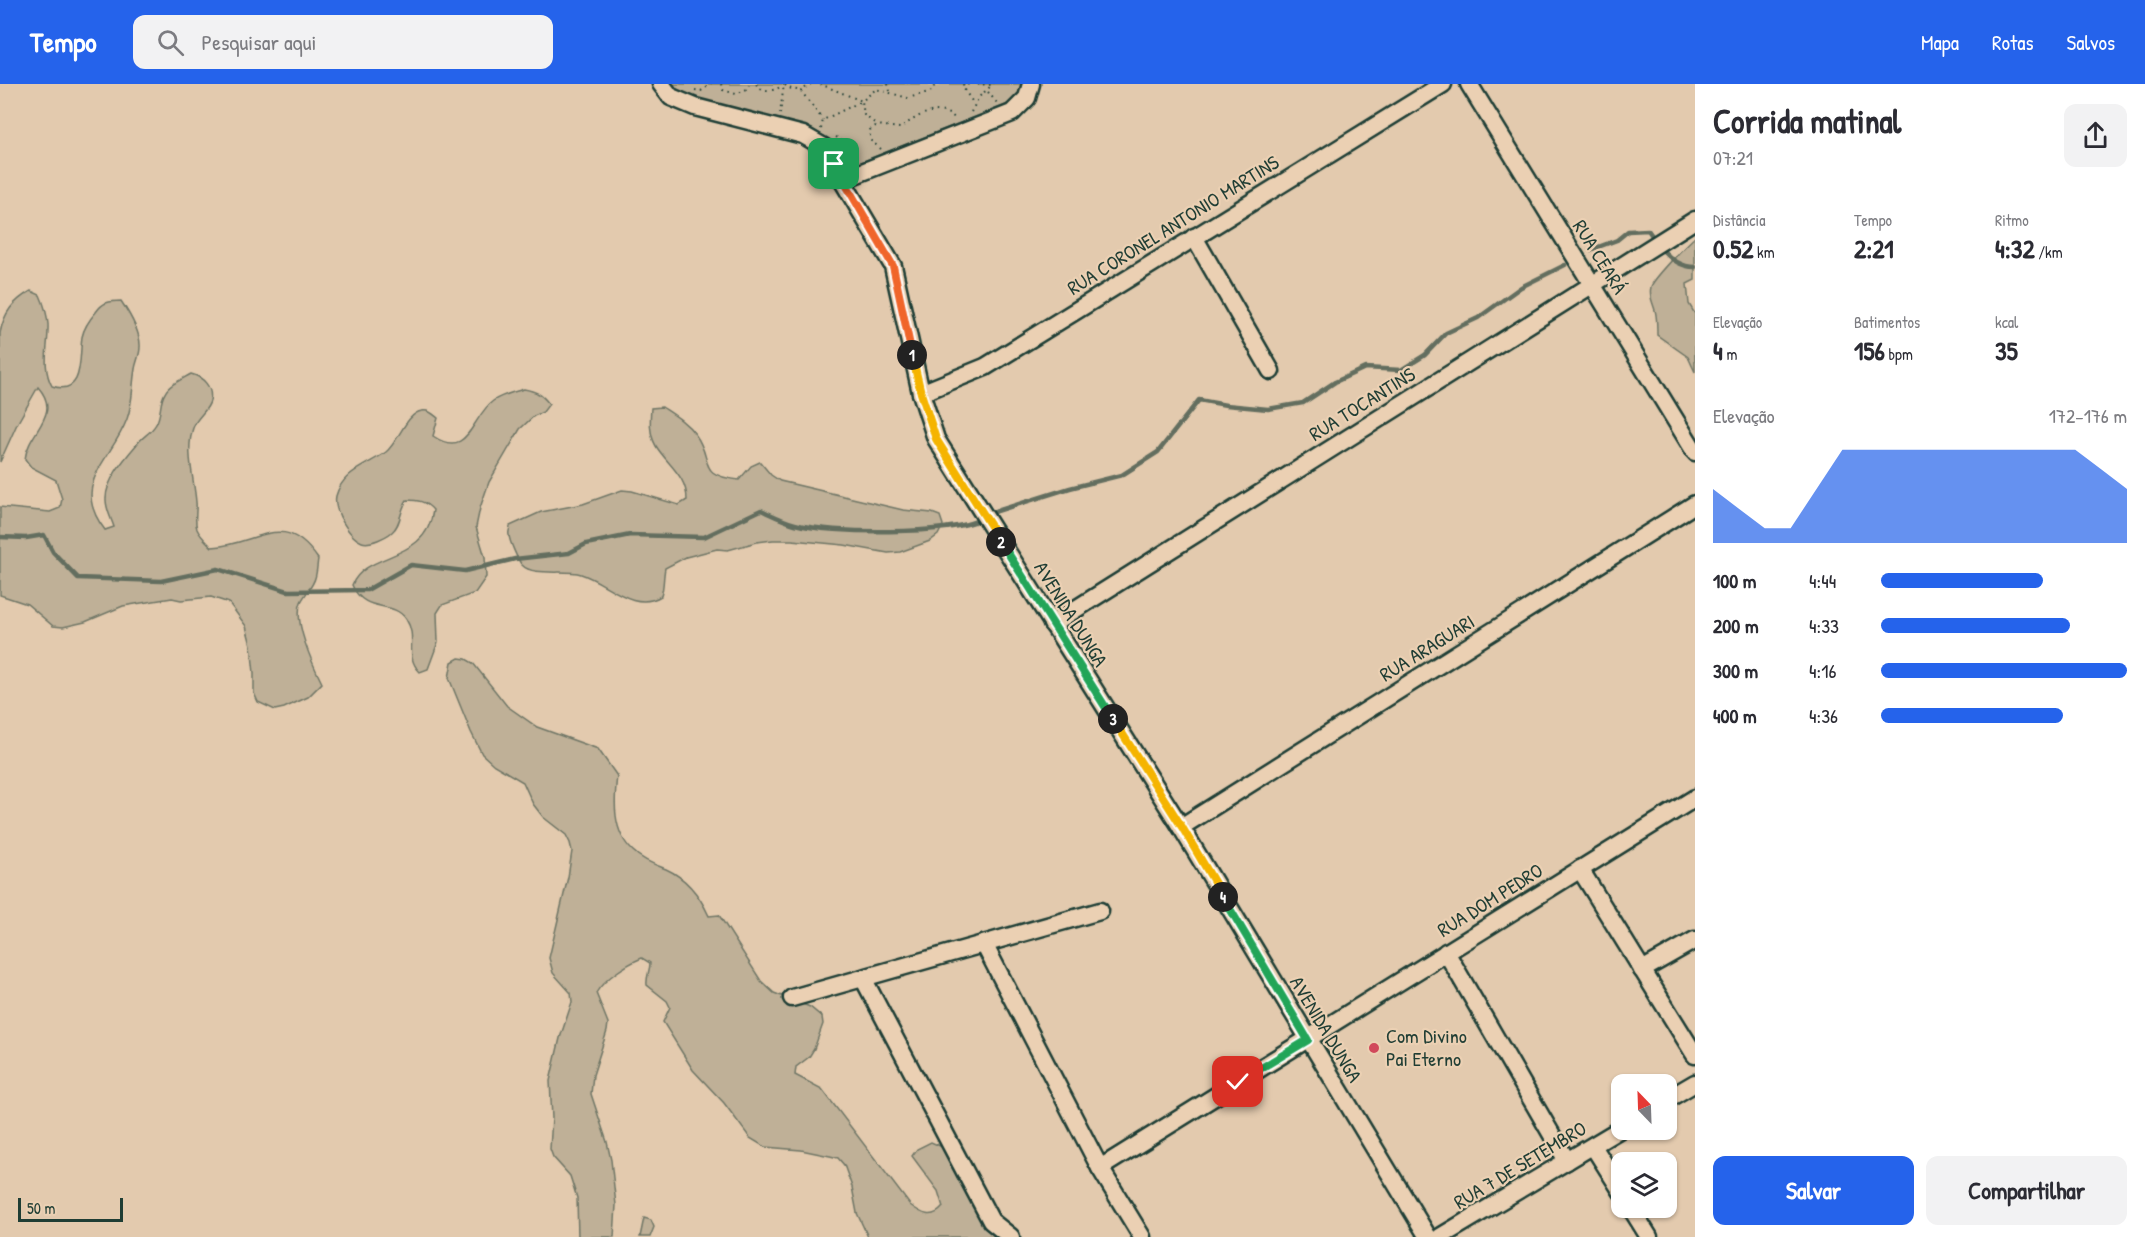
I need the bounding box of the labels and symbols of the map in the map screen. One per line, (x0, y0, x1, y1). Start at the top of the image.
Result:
pin (808, 138, 859, 189)
street label: RUA CORONEL ANTONIO MARTINS (1062, 148, 1284, 301)
street label: RUA CEARÁ (1567, 214, 1634, 299)
pin: 1 (897, 340, 927, 370)
street label: RUA TOCANTINS (1304, 360, 1420, 447)
pin: 2 (986, 527, 1016, 557)
street label: AVENIDA DUNGA (1028, 556, 1115, 672)
street label: RUA ARAGUARI (1374, 608, 1479, 687)
pin: 3 (1098, 704, 1128, 734)
street label: RUA DOM PEDRO (1432, 856, 1548, 943)
pin: 4 (1208, 882, 1238, 912)
street label: AVENIDA DUNGA (1284, 971, 1369, 1087)
place label: Com Divino Pai Eterno (1386, 1022, 1467, 1072)
marker: Com Divino Pai Eterno (1367, 1041, 1381, 1055)
pin (1212, 1056, 1263, 1107)
north arrow (1611, 1074, 1677, 1140)
street label: RUA 7 DE SETEMBRO (1448, 1114, 1591, 1215)
scale bar (18, 1195, 123, 1222)

